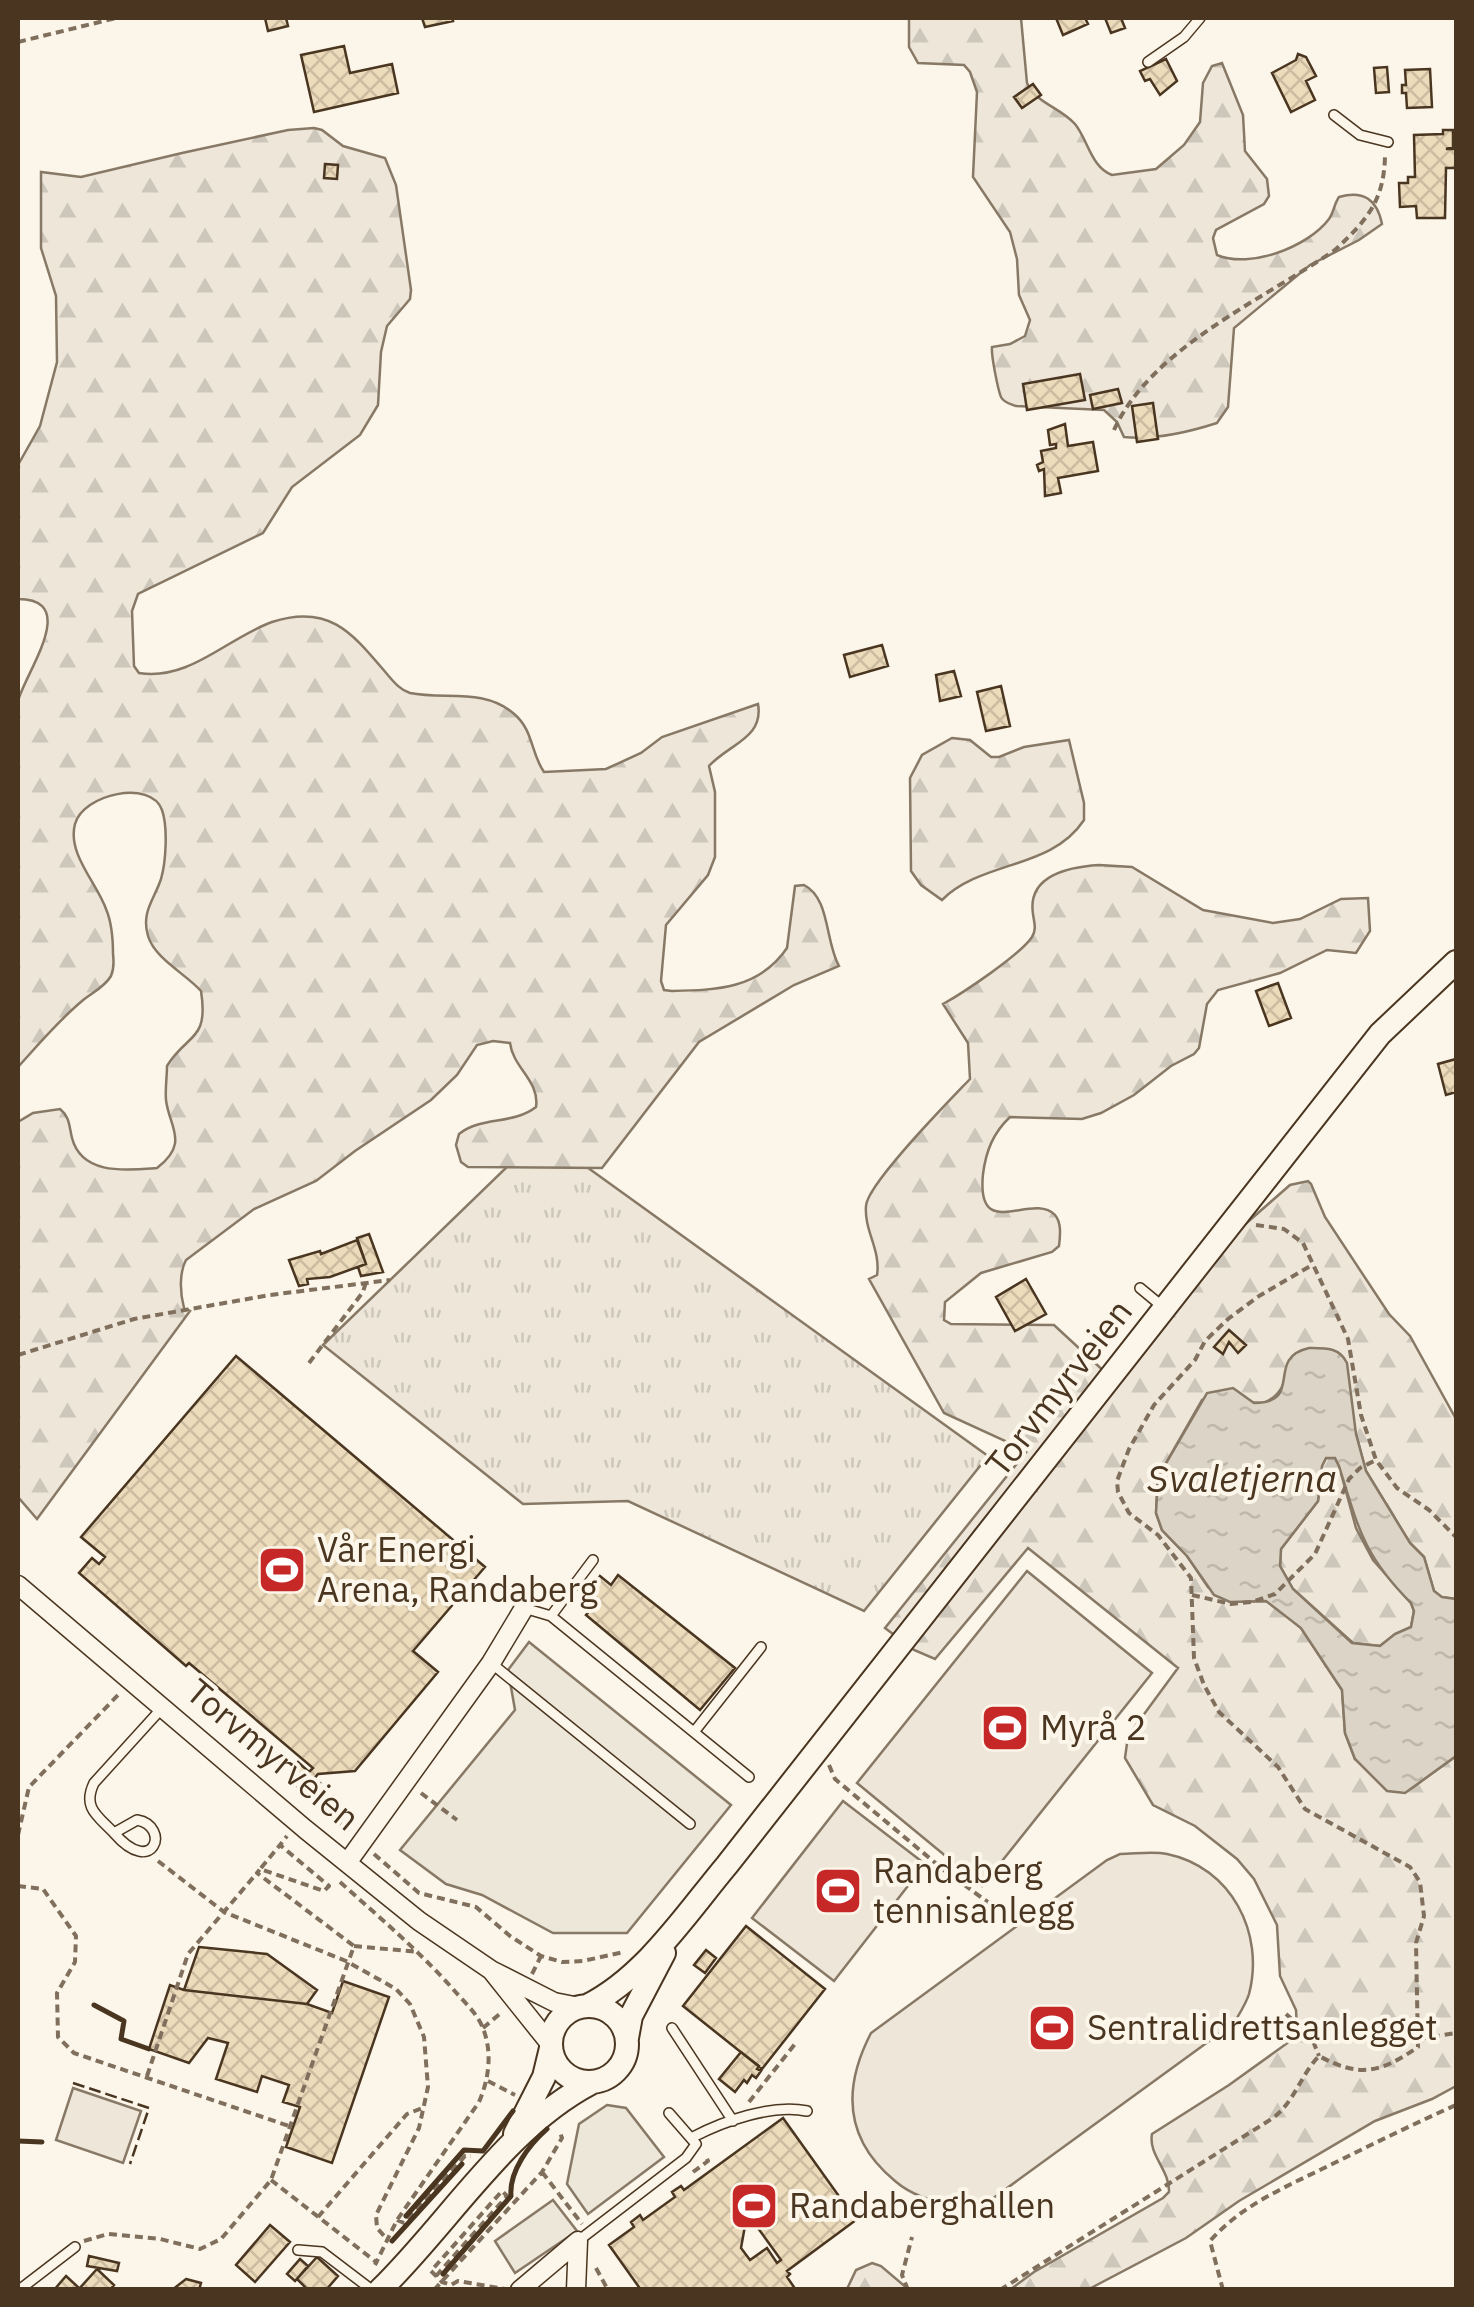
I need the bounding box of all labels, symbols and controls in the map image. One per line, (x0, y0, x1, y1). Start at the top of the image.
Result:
street label: Torvmyrveien (975, 1289, 1142, 1485)
water label: Svaletjerna (1147, 1453, 1337, 1502)
place label: Vår Energi Arena, Randaberg (317, 1526, 598, 1612)
sports icon: Vår Energi Arena, Randaberg (256, 1544, 308, 1596)
street label: Torvmyrveien (177, 1668, 370, 1840)
sports icon: Myrå 2 (979, 1702, 1031, 1754)
place label: Myrå 2 (1040, 1704, 1147, 1750)
place label: Randaberg tennisanlegg (873, 1847, 1075, 1933)
sports icon: Randaberg tennisanlegg (812, 1865, 864, 1917)
sports icon: Sentralidrettsanlegget (1026, 2002, 1078, 2054)
place label: Sentralidrettsanlegget (1087, 2004, 1438, 2050)
sports icon: Randaberghallen (728, 2180, 780, 2232)
place label: Randaberghallen (789, 2182, 1055, 2228)

